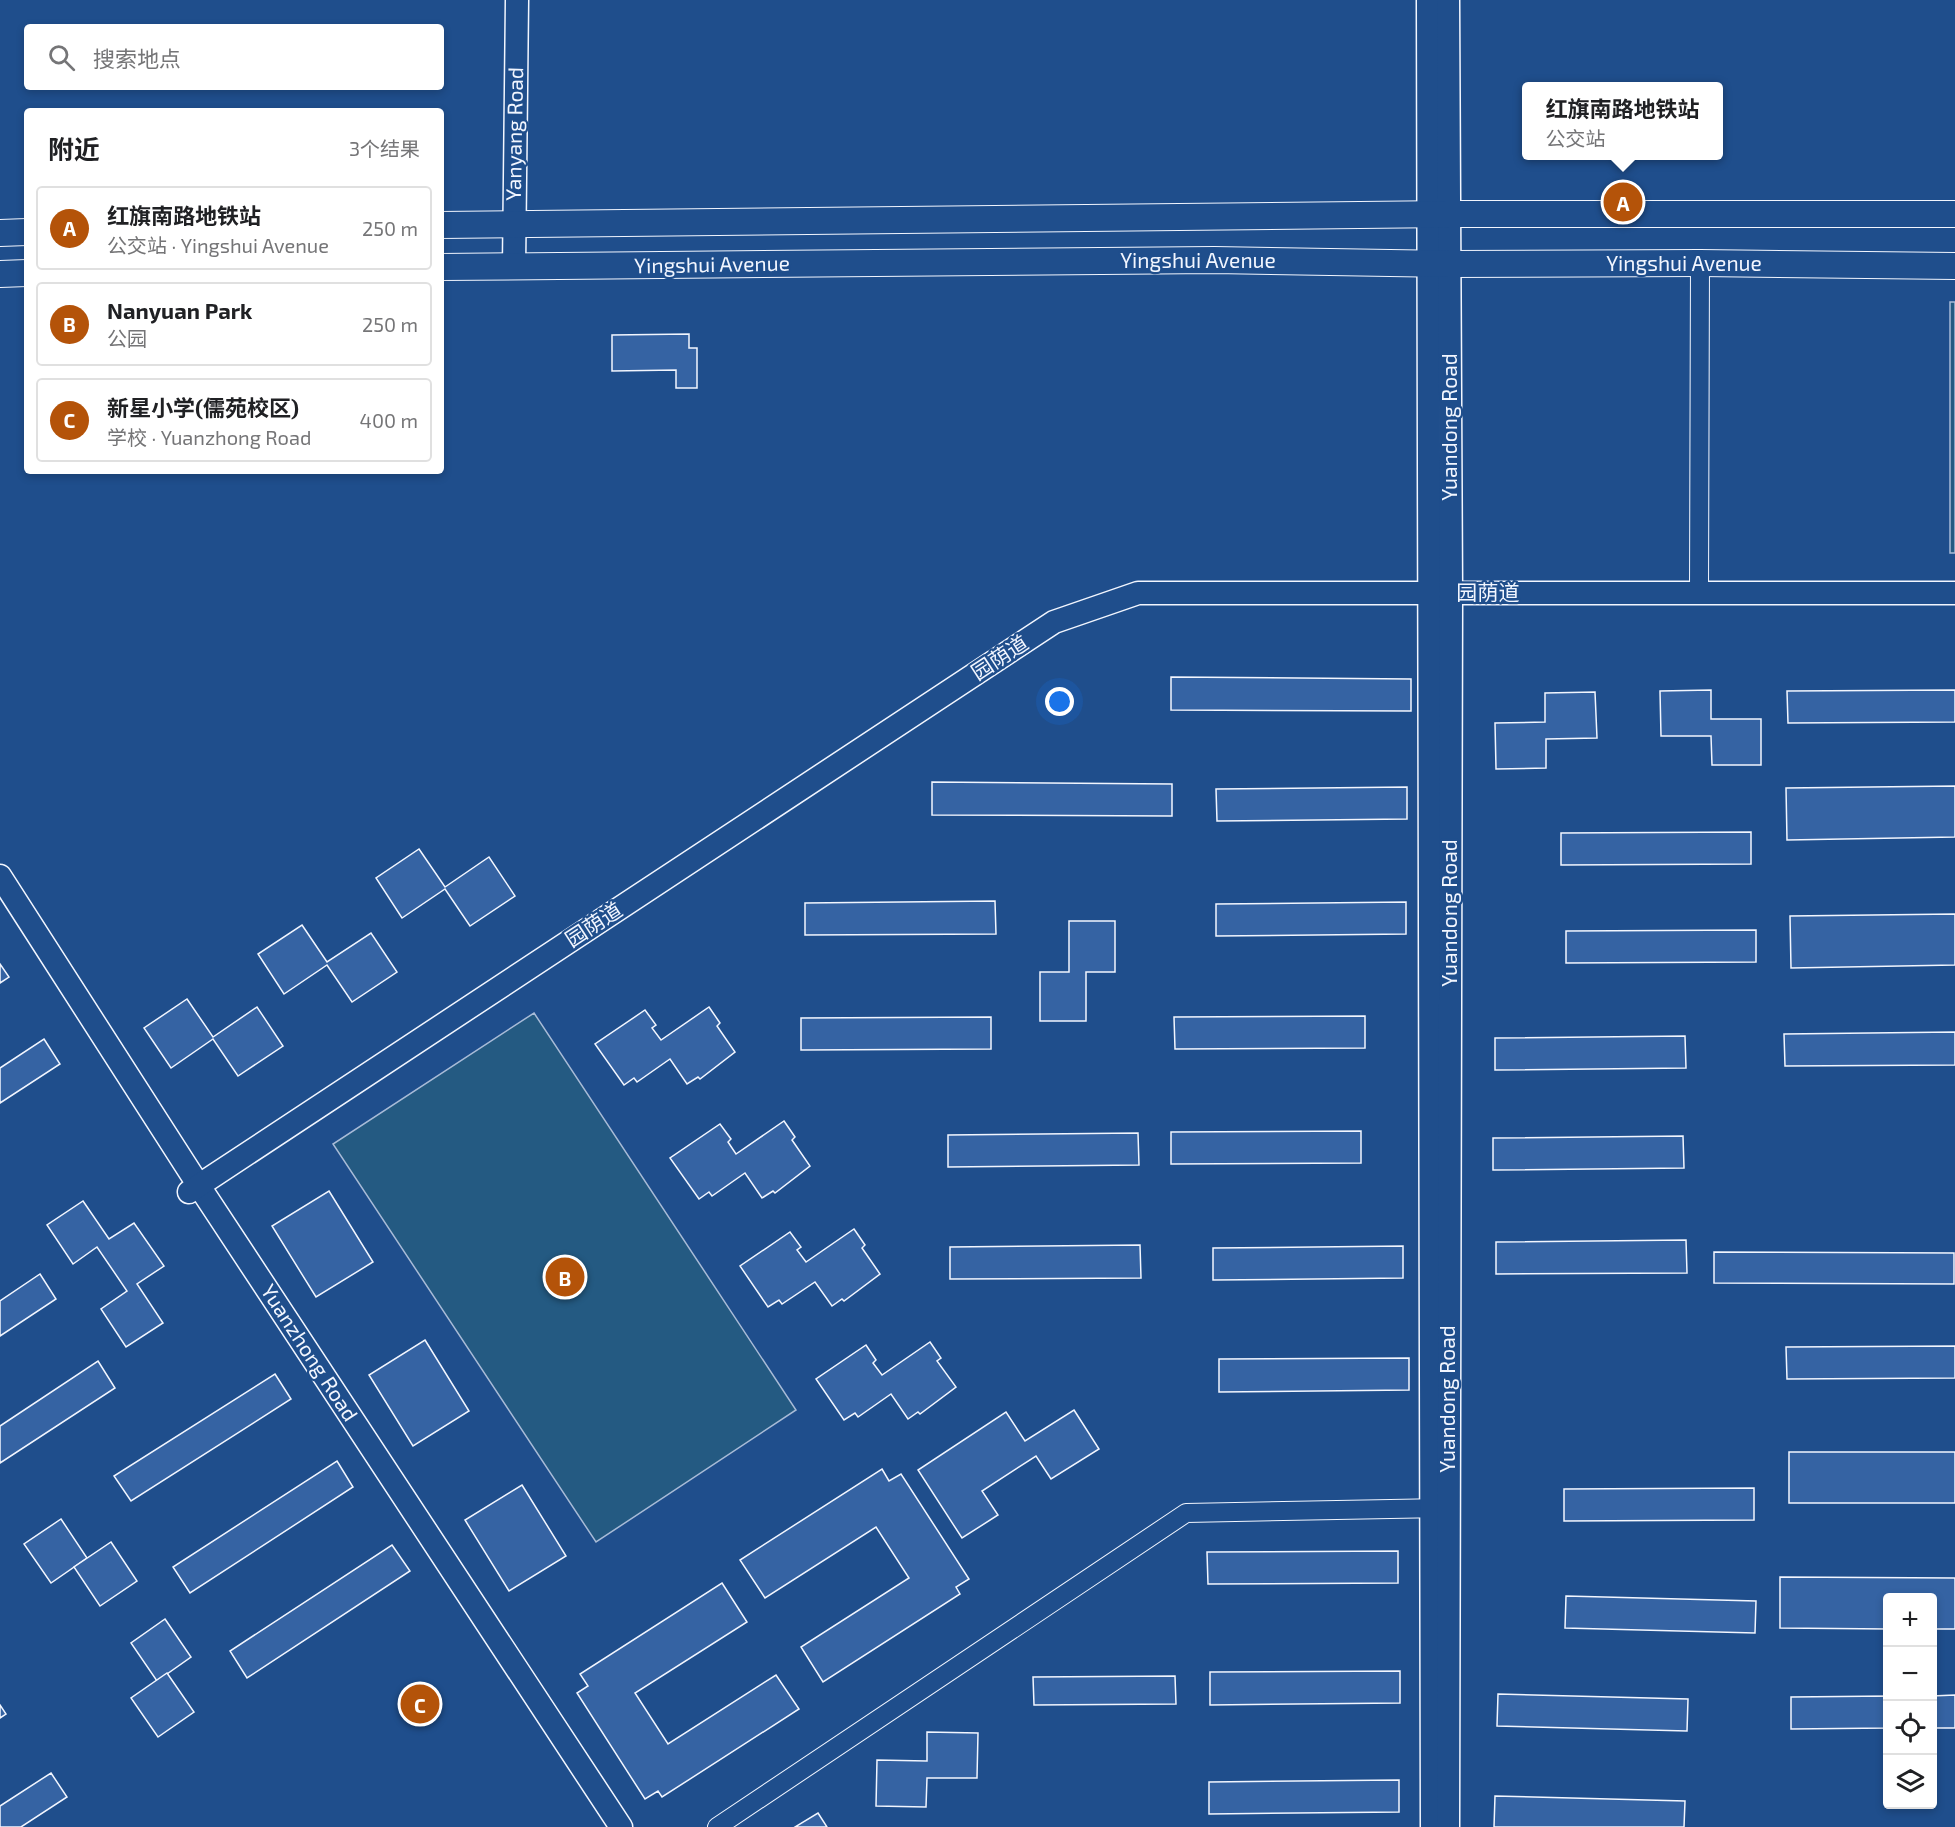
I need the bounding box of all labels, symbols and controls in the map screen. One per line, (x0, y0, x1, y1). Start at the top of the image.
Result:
search box (24, 24, 444, 90)
icon: search (45, 41, 78, 74)
text: 搜索地点 (93, 45, 181, 71)
street label: Yanyang Road (500, 67, 527, 201)
popup (1522, 82, 1723, 160)
text: 红旗南路地铁站 (1545, 95, 1700, 121)
text: 公交站 (1545, 126, 1605, 150)
text: 附近 (48, 133, 100, 164)
text: 3个结果 (349, 136, 420, 160)
pin: A (1604, 180, 1642, 224)
text: 红旗南路地铁站 (107, 202, 261, 228)
text: A (63, 216, 76, 240)
text: 250 m (362, 216, 418, 240)
text: 公交站 · Yingshui Avenue (107, 233, 329, 257)
street label: Yingshui Avenue (1120, 247, 1276, 272)
street label: Yingshui Avenue (634, 250, 790, 277)
street label: Yingshui Avenue (1606, 250, 1762, 275)
text: Nanyuan Park (107, 297, 252, 323)
text: B (63, 312, 76, 336)
text: 250 m (362, 312, 418, 336)
text: 公园 (107, 326, 147, 350)
street label: Yuandong Road (1436, 353, 1461, 501)
text: 新星小学(儒苑校区) (107, 394, 299, 420)
text: C (64, 408, 75, 432)
text: 400 m (360, 408, 418, 432)
text: 学校 · Yuanzhong Road (107, 425, 311, 449)
street label: 园荫道 (1457, 579, 1520, 604)
street label: 园荫道 (966, 629, 1032, 684)
your location (1045, 687, 1074, 716)
street label: Yuandong Road (1436, 839, 1461, 987)
street label: 园荫道 (560, 896, 626, 951)
pin: B (546, 1254, 584, 1300)
street label: Yuanzhong Road (257, 1279, 364, 1425)
street label: Yuandong Road (1434, 1325, 1459, 1473)
map controls (1883, 1593, 1937, 1809)
button: + (1883, 1593, 1937, 1647)
button: − (1883, 1647, 1937, 1701)
pin: C (400, 1682, 440, 1726)
button: locate (1883, 1701, 1937, 1755)
button: layers (1883, 1755, 1937, 1809)

